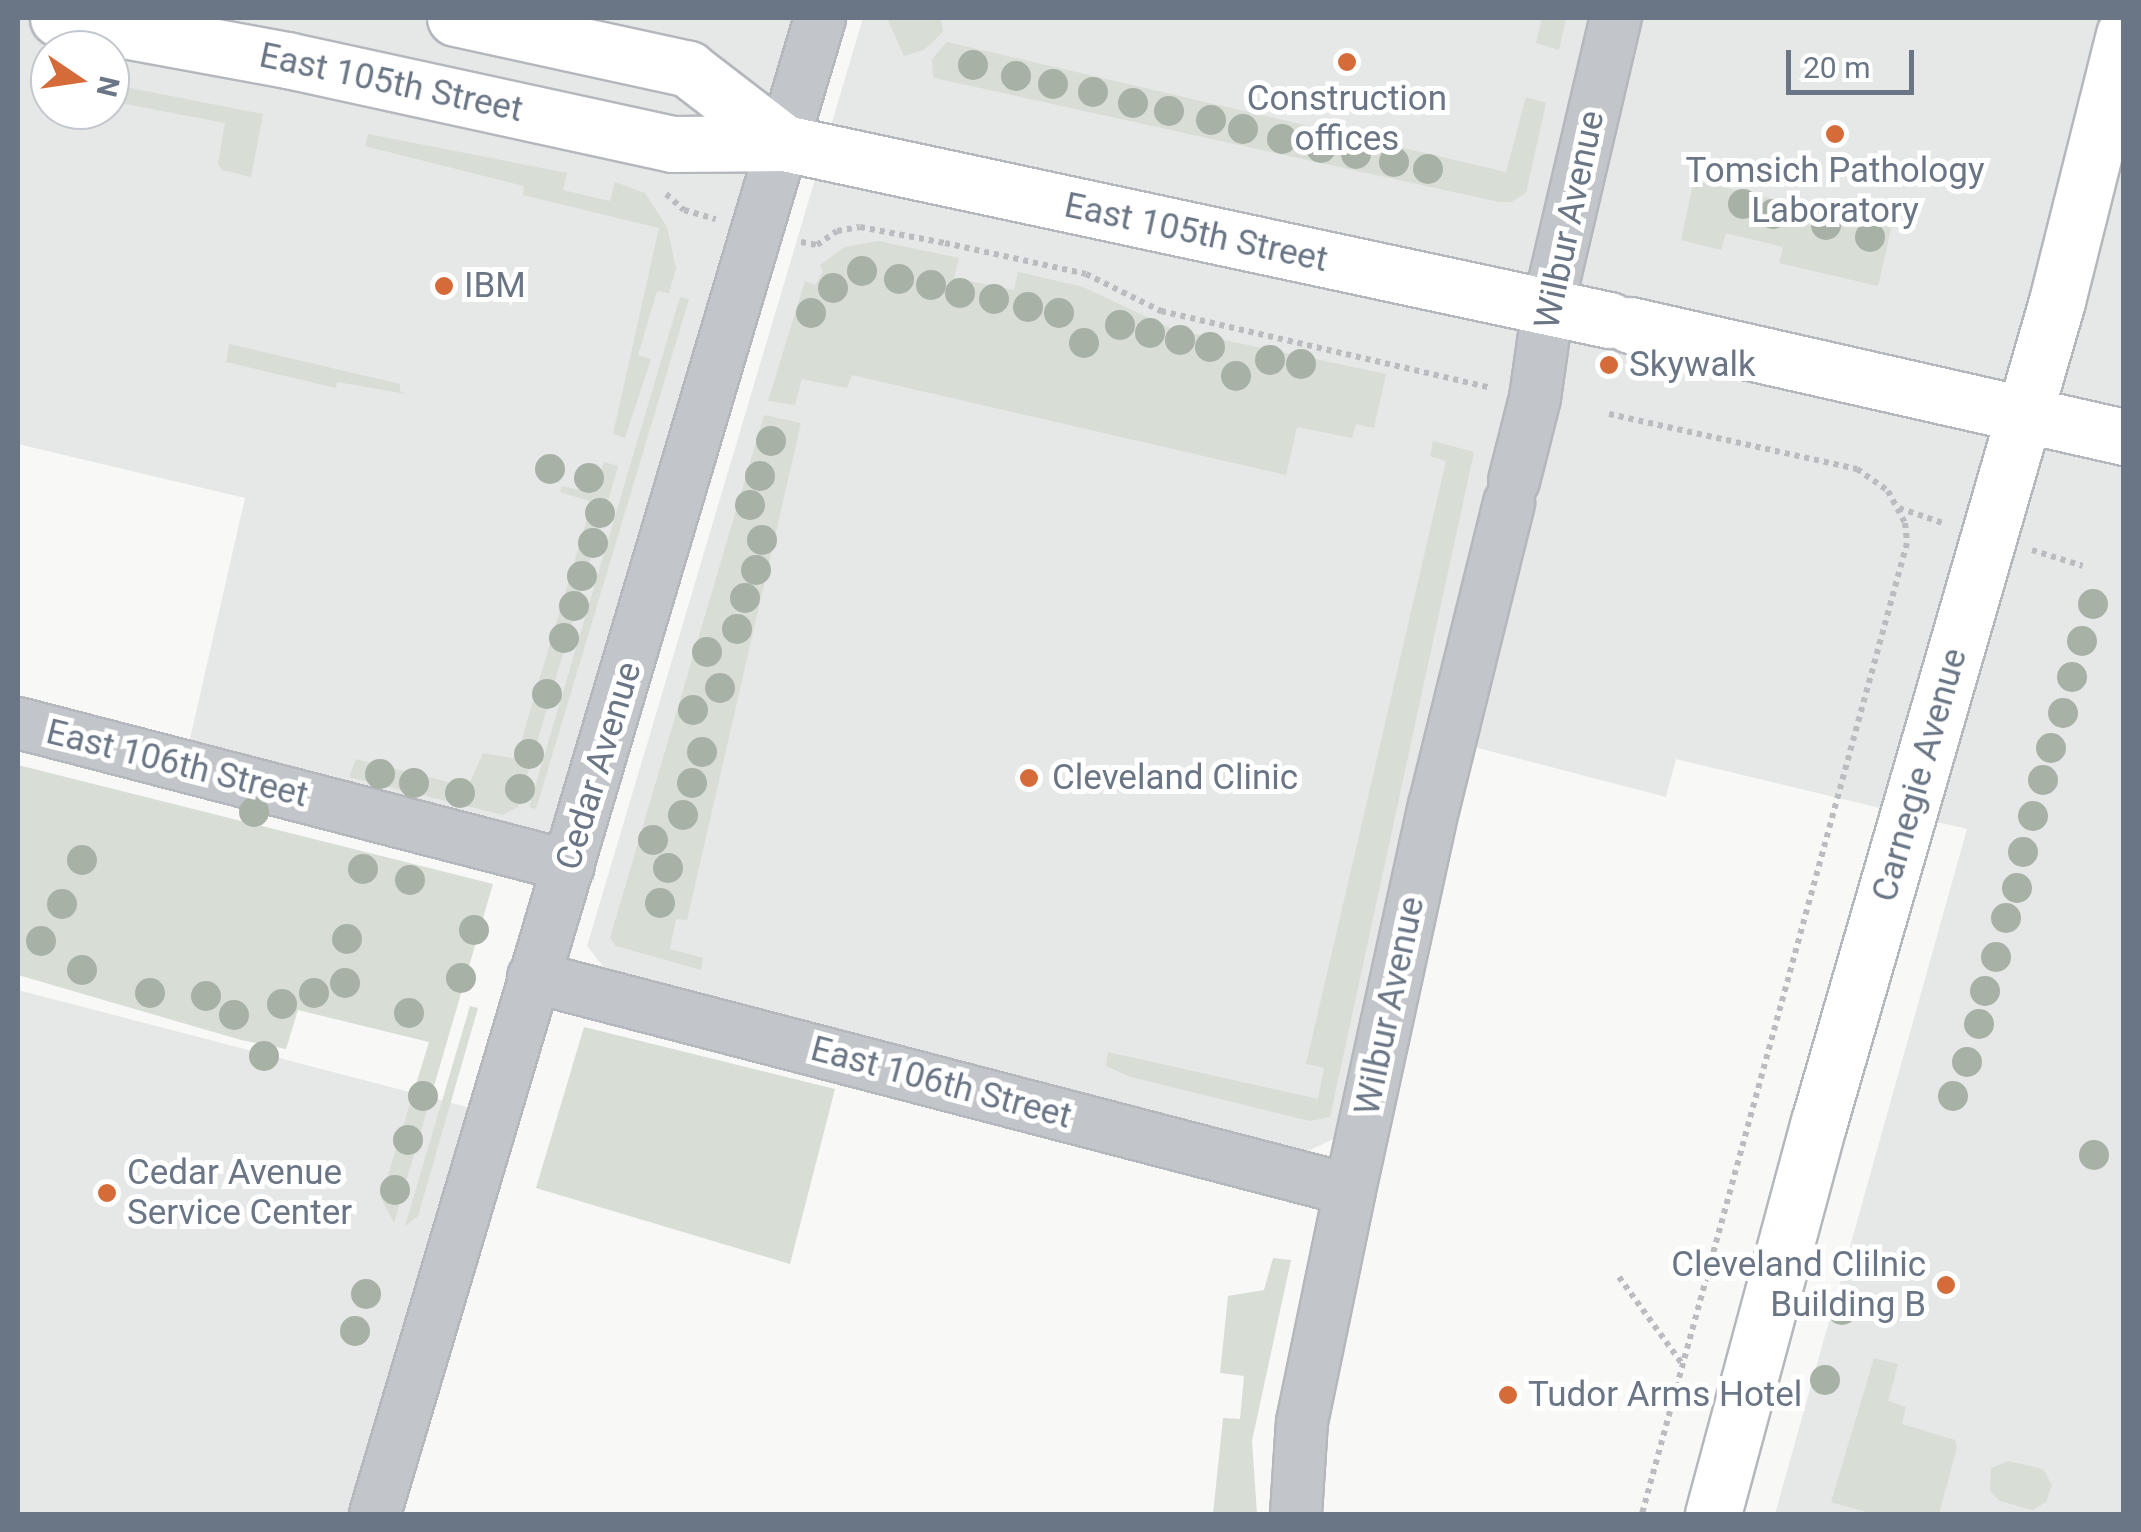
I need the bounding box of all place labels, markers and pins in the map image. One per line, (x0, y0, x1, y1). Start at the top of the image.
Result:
marker: Construction offices (1336, 51, 1358, 73)
place label: Construction offices (1247, 78, 1447, 160)
marker: Tomsich Pathology Laboratory (1824, 123, 1846, 145)
place label: Tomsich Pathology Laboratory (1685, 150, 1985, 232)
place label: IBM (464, 265, 526, 307)
marker: IBM (433, 275, 455, 297)
place label: Skywalk (1629, 344, 1756, 386)
marker: Skywalk (1598, 354, 1620, 376)
place label: Cleveland Clinic (1052, 757, 1298, 799)
marker: Cleveland Clinic (1016, 765, 1042, 791)
place label: Cedar Avenue Service Center (127, 1152, 352, 1234)
marker: Cedar Avenue Service Center (96, 1182, 118, 1204)
place label: Cleveland Clilnic Building B (1671, 1244, 1926, 1326)
marker: Cleveland Clilnic Building B (1935, 1274, 1957, 1296)
place label: Tudor Arms Hotel (1528, 1374, 1802, 1416)
marker: Tudor Arms Hotel (1497, 1384, 1519, 1406)

